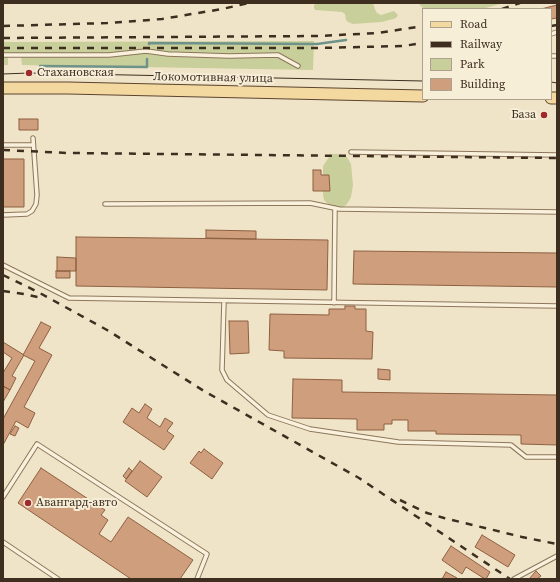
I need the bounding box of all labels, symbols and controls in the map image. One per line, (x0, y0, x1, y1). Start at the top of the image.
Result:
legend (422, 8, 552, 100)
text: Road (460, 16, 487, 32)
text: Railway (460, 36, 502, 52)
text: Park (460, 56, 485, 72)
place label: Стахановская (37, 66, 114, 80)
marker: Стахановская (24, 68, 34, 78)
street label: Локомотивная улица (153, 70, 273, 86)
text: Building (460, 76, 505, 92)
place label: База (511, 108, 536, 122)
marker: База (539, 110, 549, 120)
place label: Авангард-авто (36, 496, 118, 510)
marker: Авангард-авто (23, 498, 33, 508)

